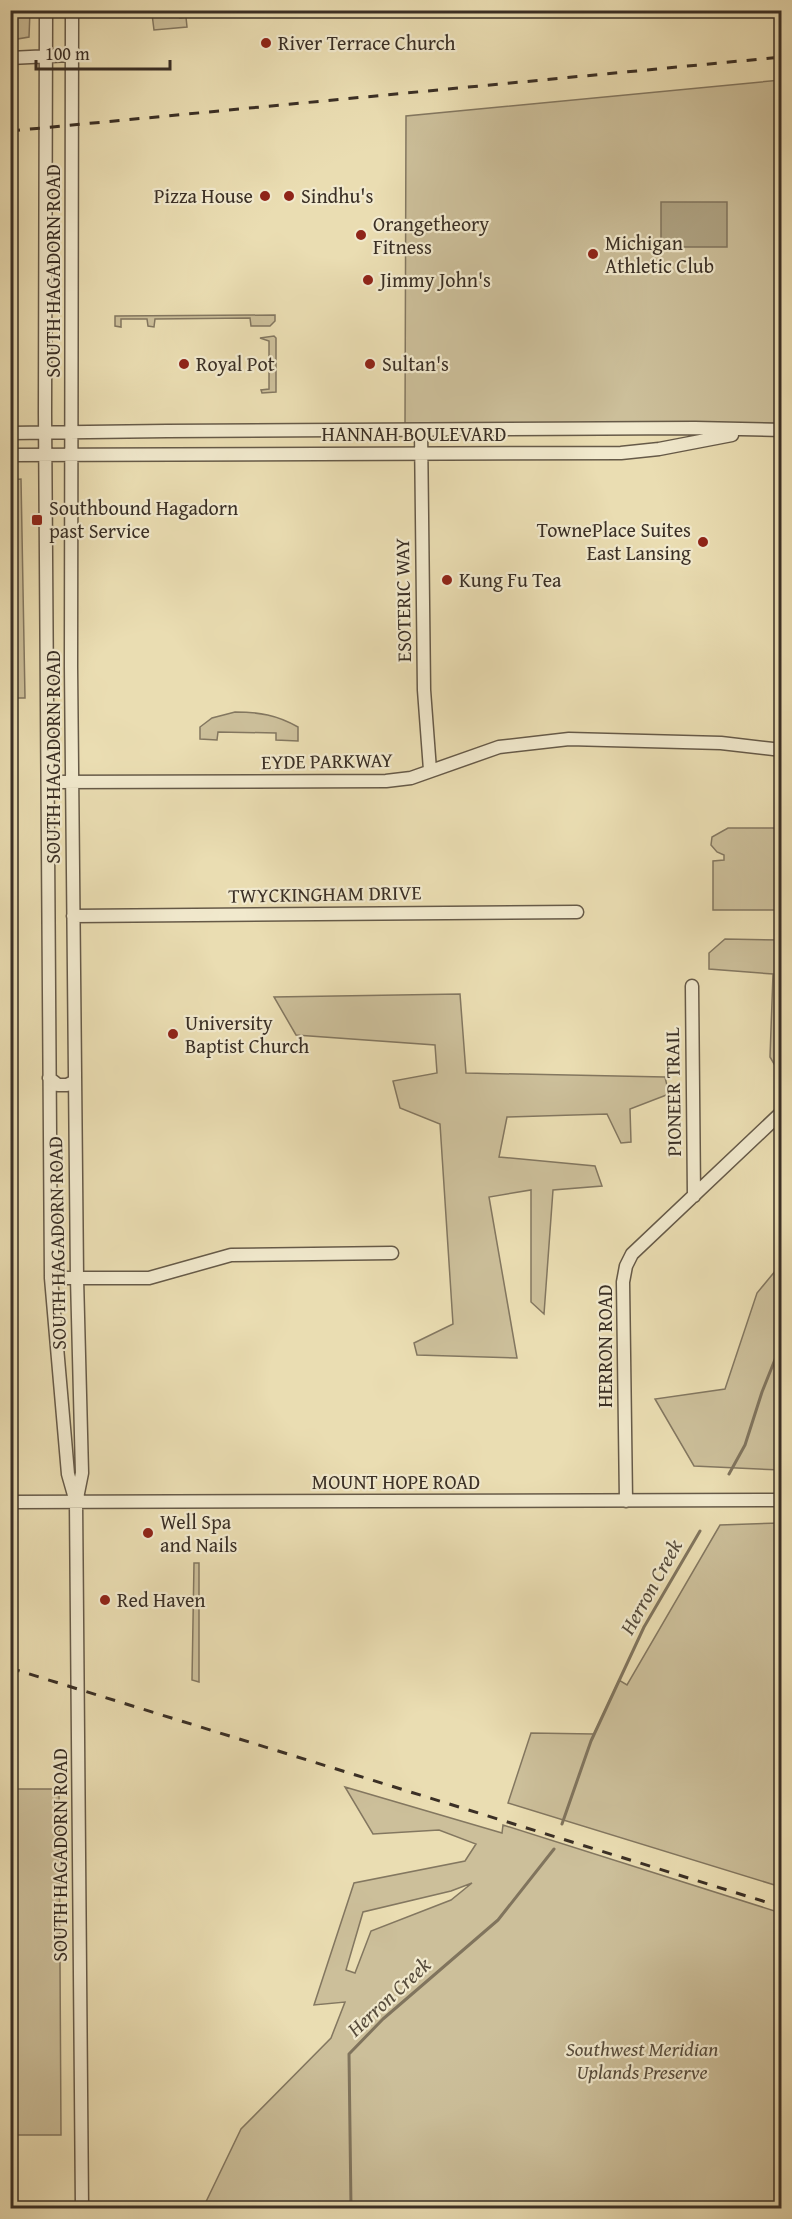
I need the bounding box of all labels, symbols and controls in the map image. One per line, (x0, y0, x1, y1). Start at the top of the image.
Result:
place label: River Terrace Church (278, 28, 456, 57)
scale bar (36, 33, 170, 71)
marker: River Terrace Church (259, 36, 273, 50)
text: 100 m (45, 40, 90, 67)
street label: SOUTH HAGADORN ROAD (38, 164, 67, 378)
place label: Pizza House (154, 181, 253, 210)
place label: Sindhu's (301, 181, 373, 210)
marker: Pizza House (258, 189, 272, 203)
marker: Sindhu's (282, 189, 296, 203)
place label: Orangetheory Fitness (373, 209, 489, 261)
marker: Orangetheory Fitness (354, 228, 368, 242)
place label: Michigan Athletic Club (605, 228, 714, 280)
marker: Michigan Athletic Club (586, 247, 600, 261)
place label: Jimmy John's (377, 265, 491, 294)
marker: Jimmy John's (361, 273, 375, 287)
place label: Royal Pot (196, 349, 275, 378)
place label: Sultan's (382, 349, 449, 378)
marker: Royal Pot (177, 357, 191, 371)
marker: Sultan's (363, 357, 377, 371)
street label: HANNAH BOULEVARD (322, 419, 506, 448)
place label: Southbound Hagadorn past Service (49, 493, 238, 545)
marker: Southbound Hagadorn past Service (30, 513, 44, 527)
place label: TownePlace Suites East Lansing (537, 515, 691, 567)
marker: TownePlace Suites East Lansing (696, 535, 710, 549)
street label: ESOTERIC WAY (387, 538, 418, 662)
place label: Kung Fu Tea (459, 565, 562, 594)
marker: Kung Fu Tea (440, 573, 454, 587)
street label: SOUTH HAGADORN ROAD (38, 650, 67, 864)
street label: EYDE PARKWAY (261, 745, 393, 776)
street label: TWYCKINGHAM DRIVE (228, 877, 422, 910)
place label: University Baptist Church (185, 1008, 309, 1060)
marker: University Baptist Church (166, 1027, 180, 1041)
street label: PIONEER TRAIL (657, 1027, 688, 1157)
street label: SOUTH HAGADORN ROAD (40, 1136, 73, 1350)
street label: HERRON ROAD (590, 1284, 619, 1408)
street label: MOUNT HOPE ROAD (312, 1467, 480, 1496)
place label: Well Spa and Nails (160, 1507, 238, 1559)
marker: Well Spa and Nails (141, 1526, 155, 1540)
water label: Herron Creek (611, 1533, 690, 1641)
place label: Red Haven (117, 1585, 206, 1614)
marker: Red Haven (98, 1593, 112, 1607)
street label: SOUTH HAGADORN ROAD (45, 1748, 74, 1962)
water label: Herron Creek (339, 1949, 438, 2044)
park label: Southwest Meridian Uplands Preserve (566, 2034, 718, 2086)

